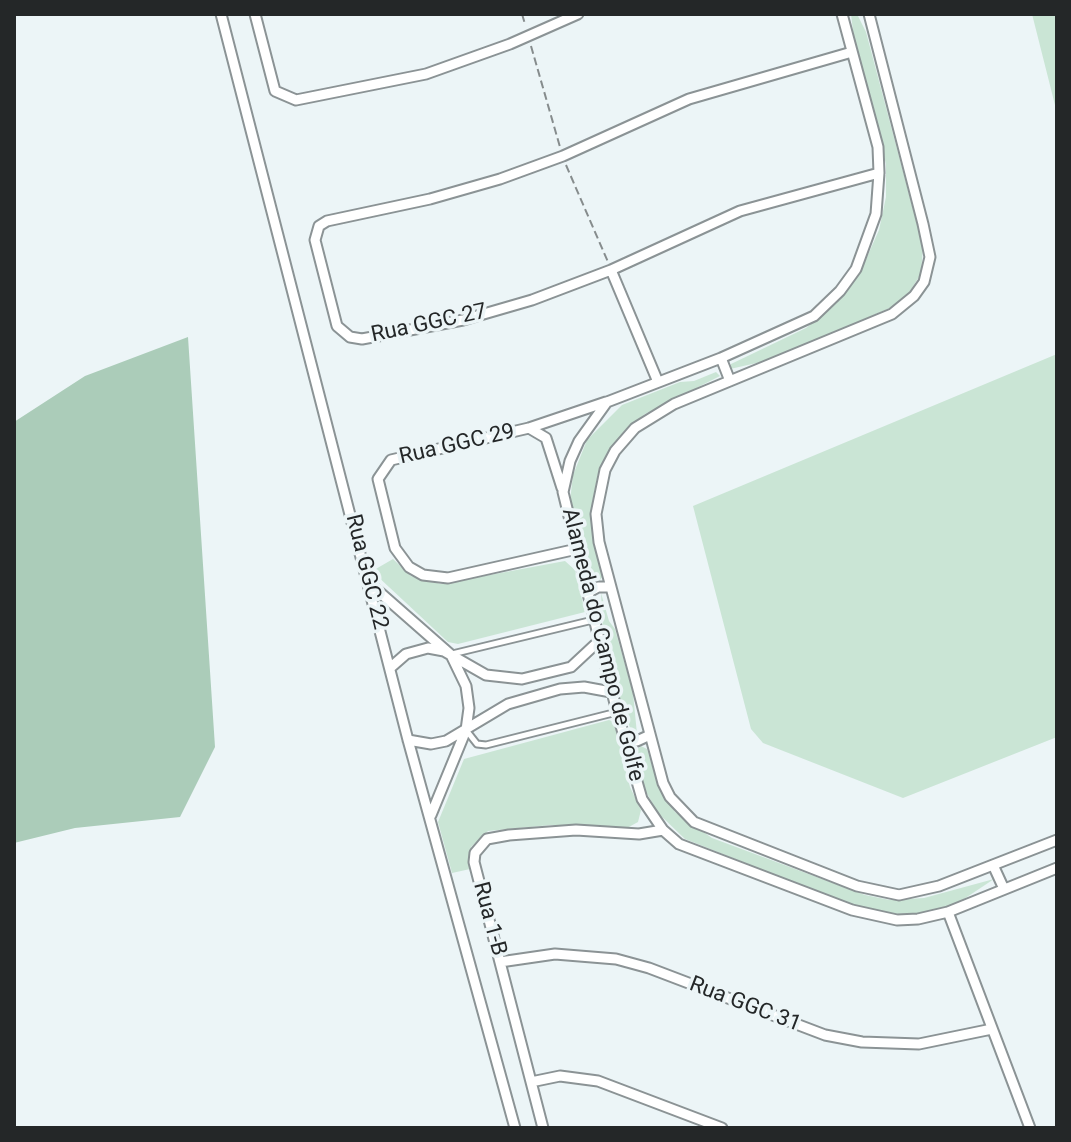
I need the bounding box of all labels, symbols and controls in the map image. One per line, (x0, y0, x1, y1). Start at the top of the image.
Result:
street label: Rua GGC 27 (369, 299, 489, 349)
street label: Rua GGC 29 (397, 419, 517, 471)
street label: Alameda do Campo de Golfe (555, 506, 649, 784)
street label: Rua GGC 22 (339, 512, 393, 632)
street label: Rua 1-B (467, 879, 511, 959)
street label: Rua GGC 31 (685, 972, 805, 1038)

